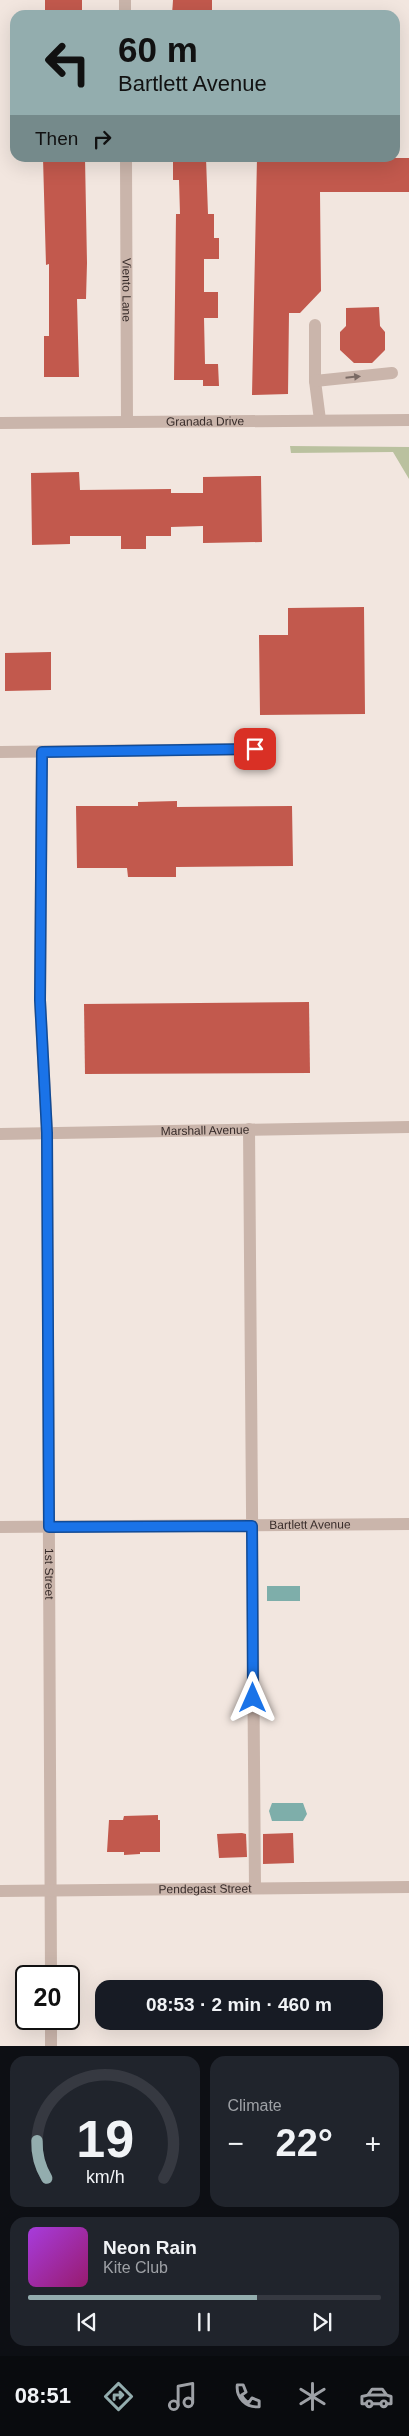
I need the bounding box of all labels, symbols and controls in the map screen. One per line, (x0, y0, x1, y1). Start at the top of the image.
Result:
icon: left (35, 30, 100, 95)
text: 60 m (118, 30, 198, 69)
text: Bartlett Avenue (118, 71, 267, 96)
icon: right (88, 125, 116, 153)
text: Then (35, 128, 78, 149)
street label: Viento Lane (119, 258, 134, 322)
one-way arrow (346, 373, 362, 381)
street label: Granada Drive (166, 414, 244, 429)
pin (234, 728, 276, 770)
icon: arrive (241, 735, 269, 763)
street label: Marshall Avenue (161, 1123, 250, 1138)
street label: Bartlett Avenue (269, 1517, 351, 1532)
street label: 1st Street (42, 1548, 56, 1600)
position arrow (226, 1671, 278, 1723)
street label: Pendegast Street (158, 1882, 252, 1896)
speed limit sign: 20 (15, 1965, 80, 2030)
text: 08:53 · 2 min · 460 m (146, 1994, 332, 2015)
text: Climate (228, 2097, 282, 2114)
text: 19 (76, 2110, 134, 2168)
text: 22° (276, 2122, 333, 2164)
text: − (228, 2128, 244, 2159)
text: + (365, 2128, 381, 2159)
text: km/h (85, 2167, 124, 2187)
text: Neon Rain (103, 2237, 197, 2258)
text: Kite Club (103, 2259, 168, 2276)
icon: previous (73, 2308, 101, 2336)
icon: pause (190, 2308, 218, 2336)
icon: next (308, 2308, 336, 2336)
icon: directions (101, 2379, 136, 2414)
icon: music (165, 2379, 200, 2414)
icon: phone (230, 2379, 265, 2414)
icon: climate (295, 2379, 330, 2414)
icon: car (359, 2379, 394, 2414)
text: 08:51 (15, 2383, 71, 2408)

